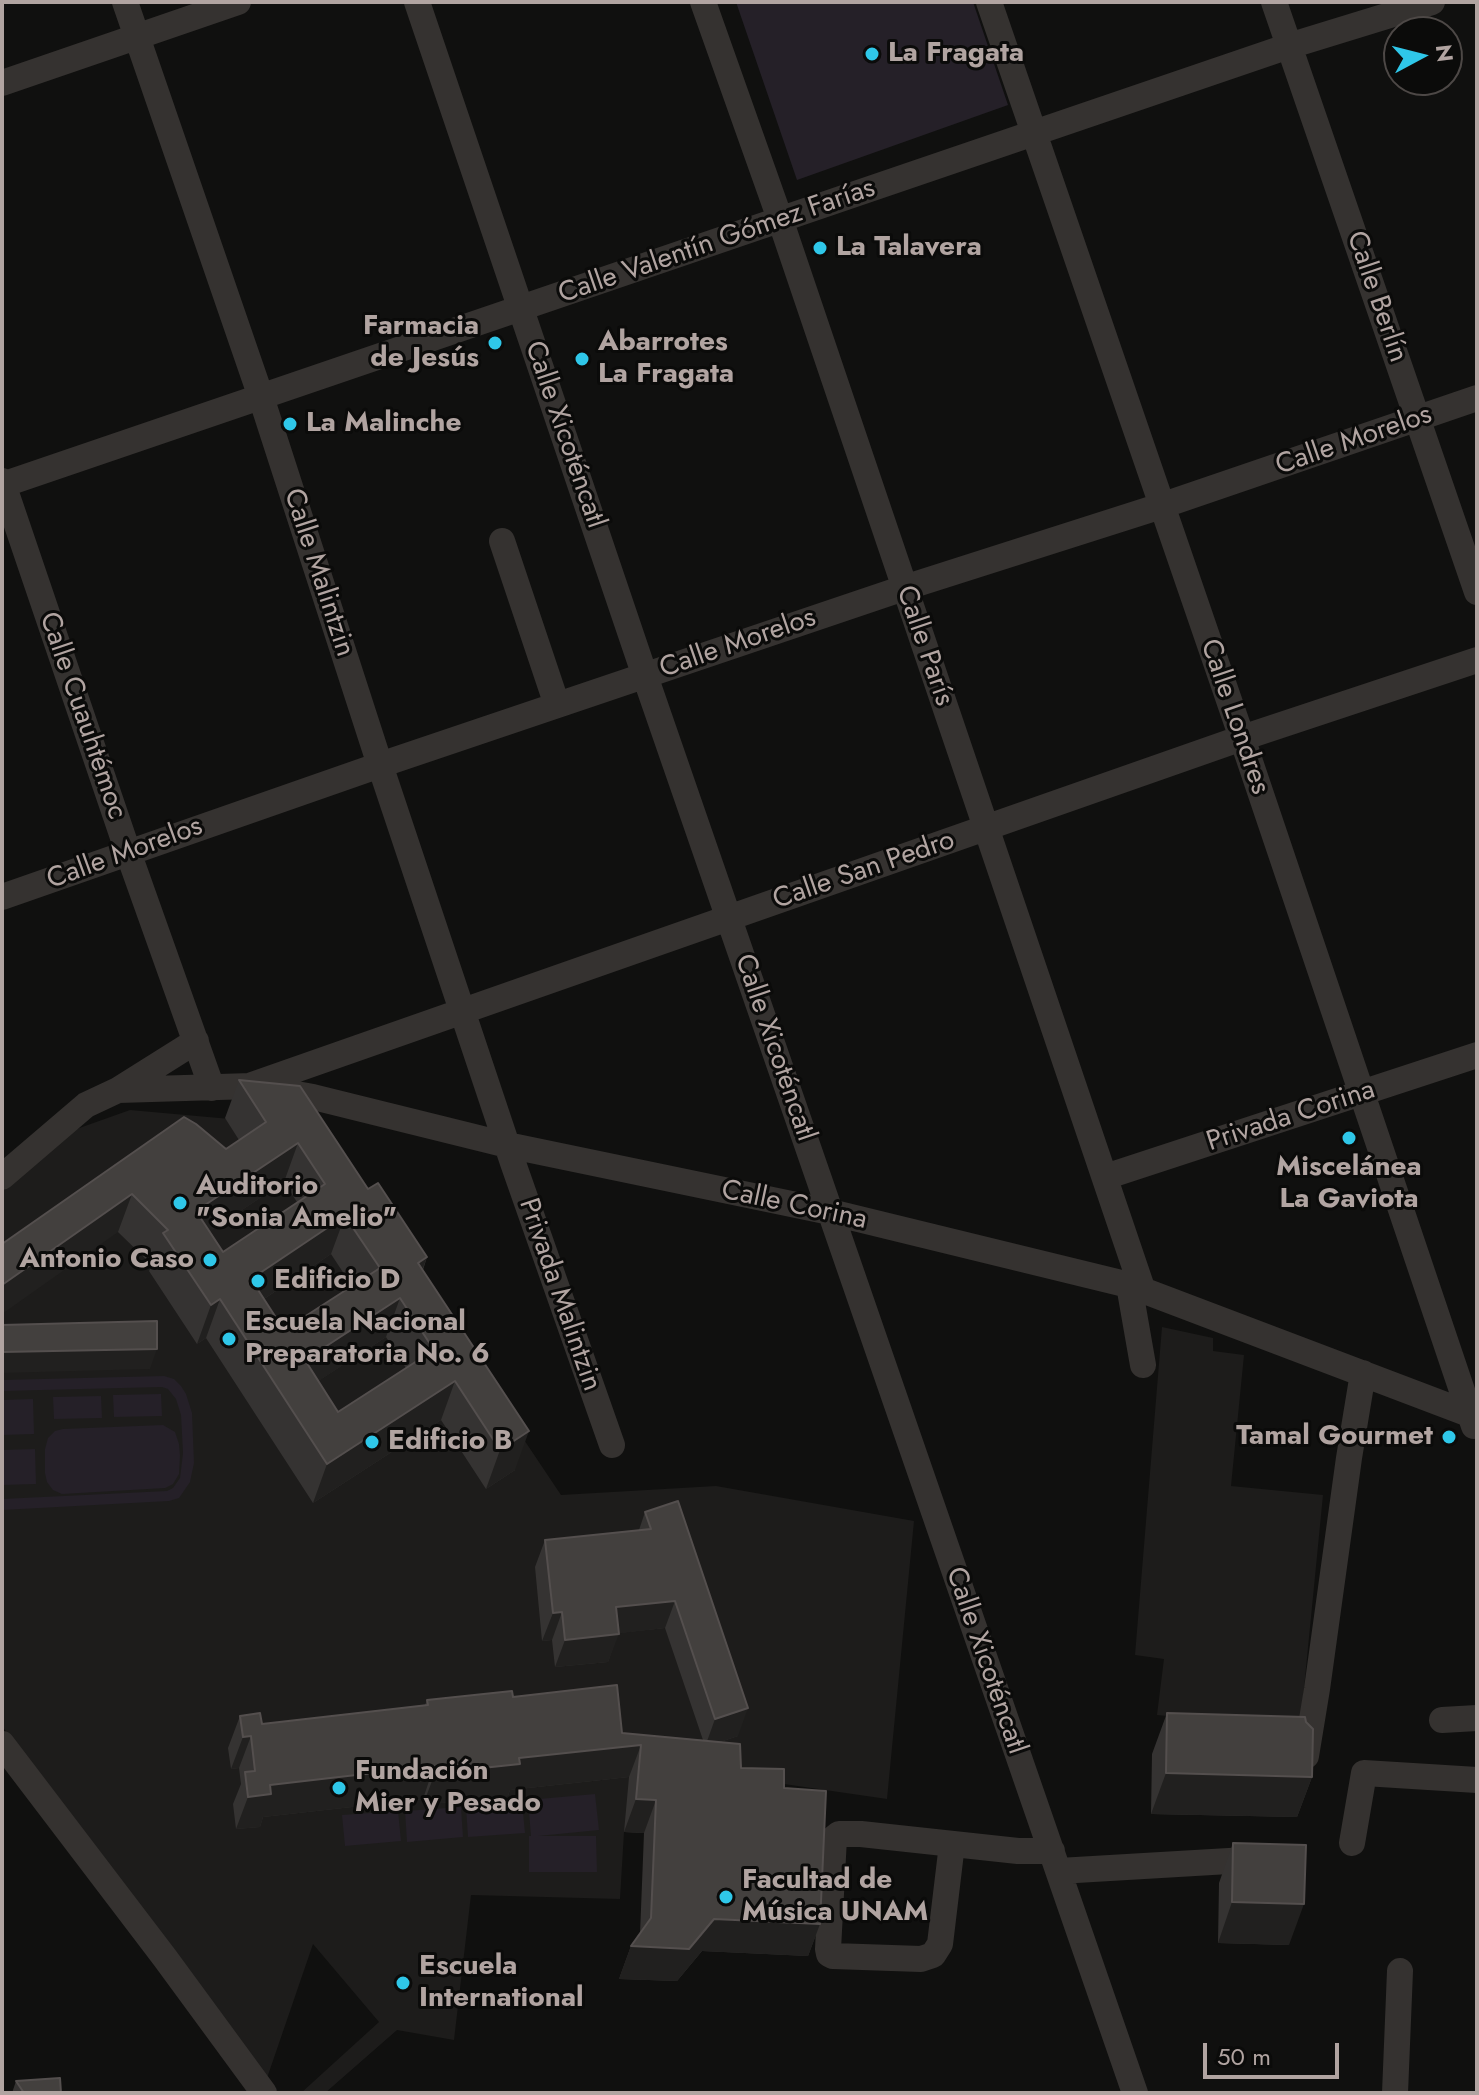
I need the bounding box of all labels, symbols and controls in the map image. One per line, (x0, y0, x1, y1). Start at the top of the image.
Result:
north arrow (1383, 16, 1463, 96)
place label: La Fragata (888, 37, 1024, 71)
text: N (1428, 43, 1462, 64)
marker: La Fragata (863, 45, 881, 63)
street label: Calle Valentín Gómez Farías (554, 172, 880, 312)
street label: Calle Berlín (1338, 227, 1414, 367)
place label: La Talavera (836, 231, 982, 265)
marker: La Talavera (811, 239, 829, 257)
place label: Farmacia de Jesús (363, 310, 479, 376)
place label: Abarrotes La Fragata (598, 326, 734, 392)
marker: Farmacia de Jesús (486, 334, 504, 352)
street label: Calle Xicoténcatl (516, 337, 612, 533)
marker: Abarrotes La Fragata (573, 350, 591, 368)
street label: Calle Morelos (1272, 399, 1436, 483)
place label: La Malinche (306, 407, 462, 441)
marker: La Malinche (281, 415, 299, 433)
street label: Calle Malintzin (275, 485, 361, 661)
street label: Calle París (888, 582, 960, 710)
street label: Calle Morelos (656, 602, 820, 686)
street label: Calle Cuauhtémoc (31, 608, 133, 824)
street label: Calle Londres (1192, 635, 1276, 799)
street label: Calle Morelos (43, 810, 207, 898)
street label: Calle San Pedro (769, 824, 959, 918)
street label: Calle Xicoténcatl (726, 950, 822, 1146)
street label: Privada Corina (1203, 1074, 1379, 1160)
marker: Miscelánea La Gaviota (1340, 1129, 1358, 1147)
place label: Miscelánea La Gaviota (1276, 1151, 1422, 1217)
place label: Auditorio "Sonia Amelio" (196, 1170, 397, 1236)
street label: Calle Corina (718, 1174, 870, 1238)
marker: Auditorio "Sonia Amelio" (171, 1194, 189, 1212)
street label: Privada Malintzin (510, 1194, 608, 1396)
place label: Antonio Caso (19, 1243, 194, 1277)
marker: Antonio Caso (201, 1251, 219, 1269)
place label: Edificio D (274, 1264, 400, 1298)
marker: Edificio D (249, 1272, 267, 1290)
place label: Escuela Nacional Preparatoria No. 6 (245, 1306, 490, 1372)
marker: Escuela Nacional Preparatoria No. 6 (220, 1330, 238, 1348)
place label: Tamal Gourmet (1236, 1420, 1433, 1454)
place label: Edificio B (388, 1425, 512, 1459)
marker: Tamal Gourmet (1440, 1428, 1458, 1446)
marker: Edificio B (363, 1433, 381, 1451)
street label: Calle Xicoténcatl (937, 1563, 1033, 1759)
place label: Fundación Mier y Pesado (355, 1755, 541, 1821)
marker: Fundación Mier y Pesado (330, 1779, 348, 1797)
place label: Facultad de Música UNAM (742, 1864, 928, 1930)
marker: Facultad de Música UNAM (717, 1888, 735, 1906)
place label: Escuela International (419, 1950, 584, 2016)
marker: Escuela International (394, 1974, 412, 1992)
scale bar (1207, 2027, 1343, 2077)
text: 50 m (1217, 2039, 1271, 2074)

